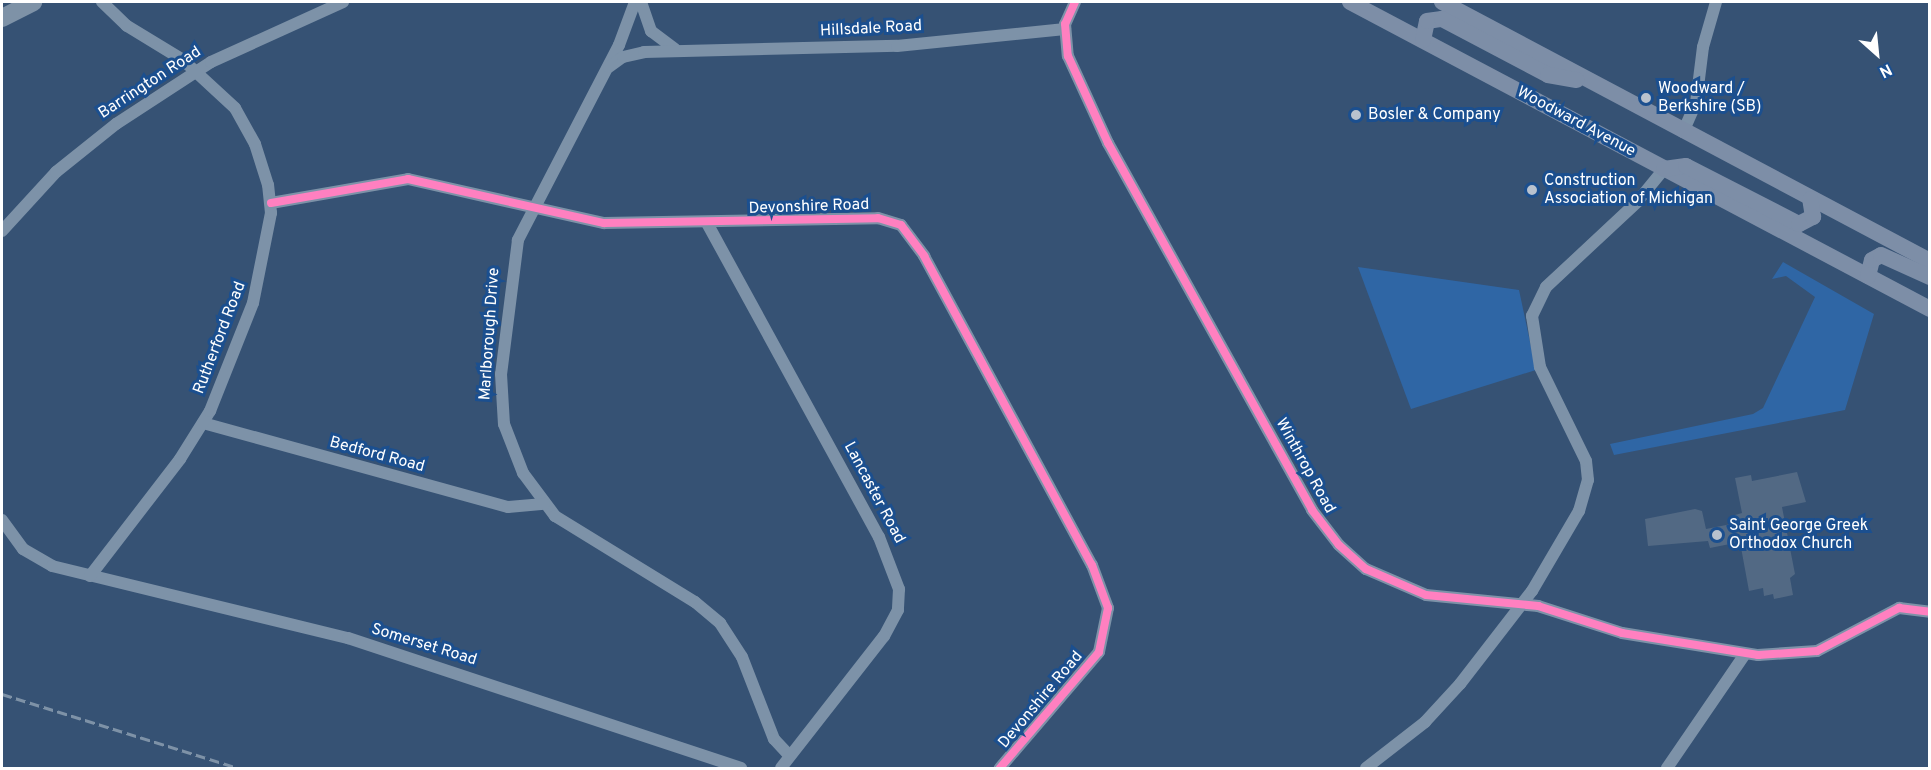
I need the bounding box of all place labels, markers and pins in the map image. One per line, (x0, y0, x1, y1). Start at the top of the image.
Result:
place label: Woodward / Berkshire (SB) (1658, 79, 1761, 117)
marker: Woodward / Berkshire (SB) (1639, 91, 1653, 105)
place label: Bosler & Company (1368, 105, 1501, 125)
marker: Bosler & Company (1349, 108, 1363, 122)
place label: Construction Association of Michigan (1544, 171, 1713, 209)
marker: Construction Association of Michigan (1525, 183, 1539, 197)
place label: Saint George Greek Orthodox Church (1729, 516, 1868, 554)
marker: Saint George Greek Orthodox Church (1710, 528, 1724, 542)

